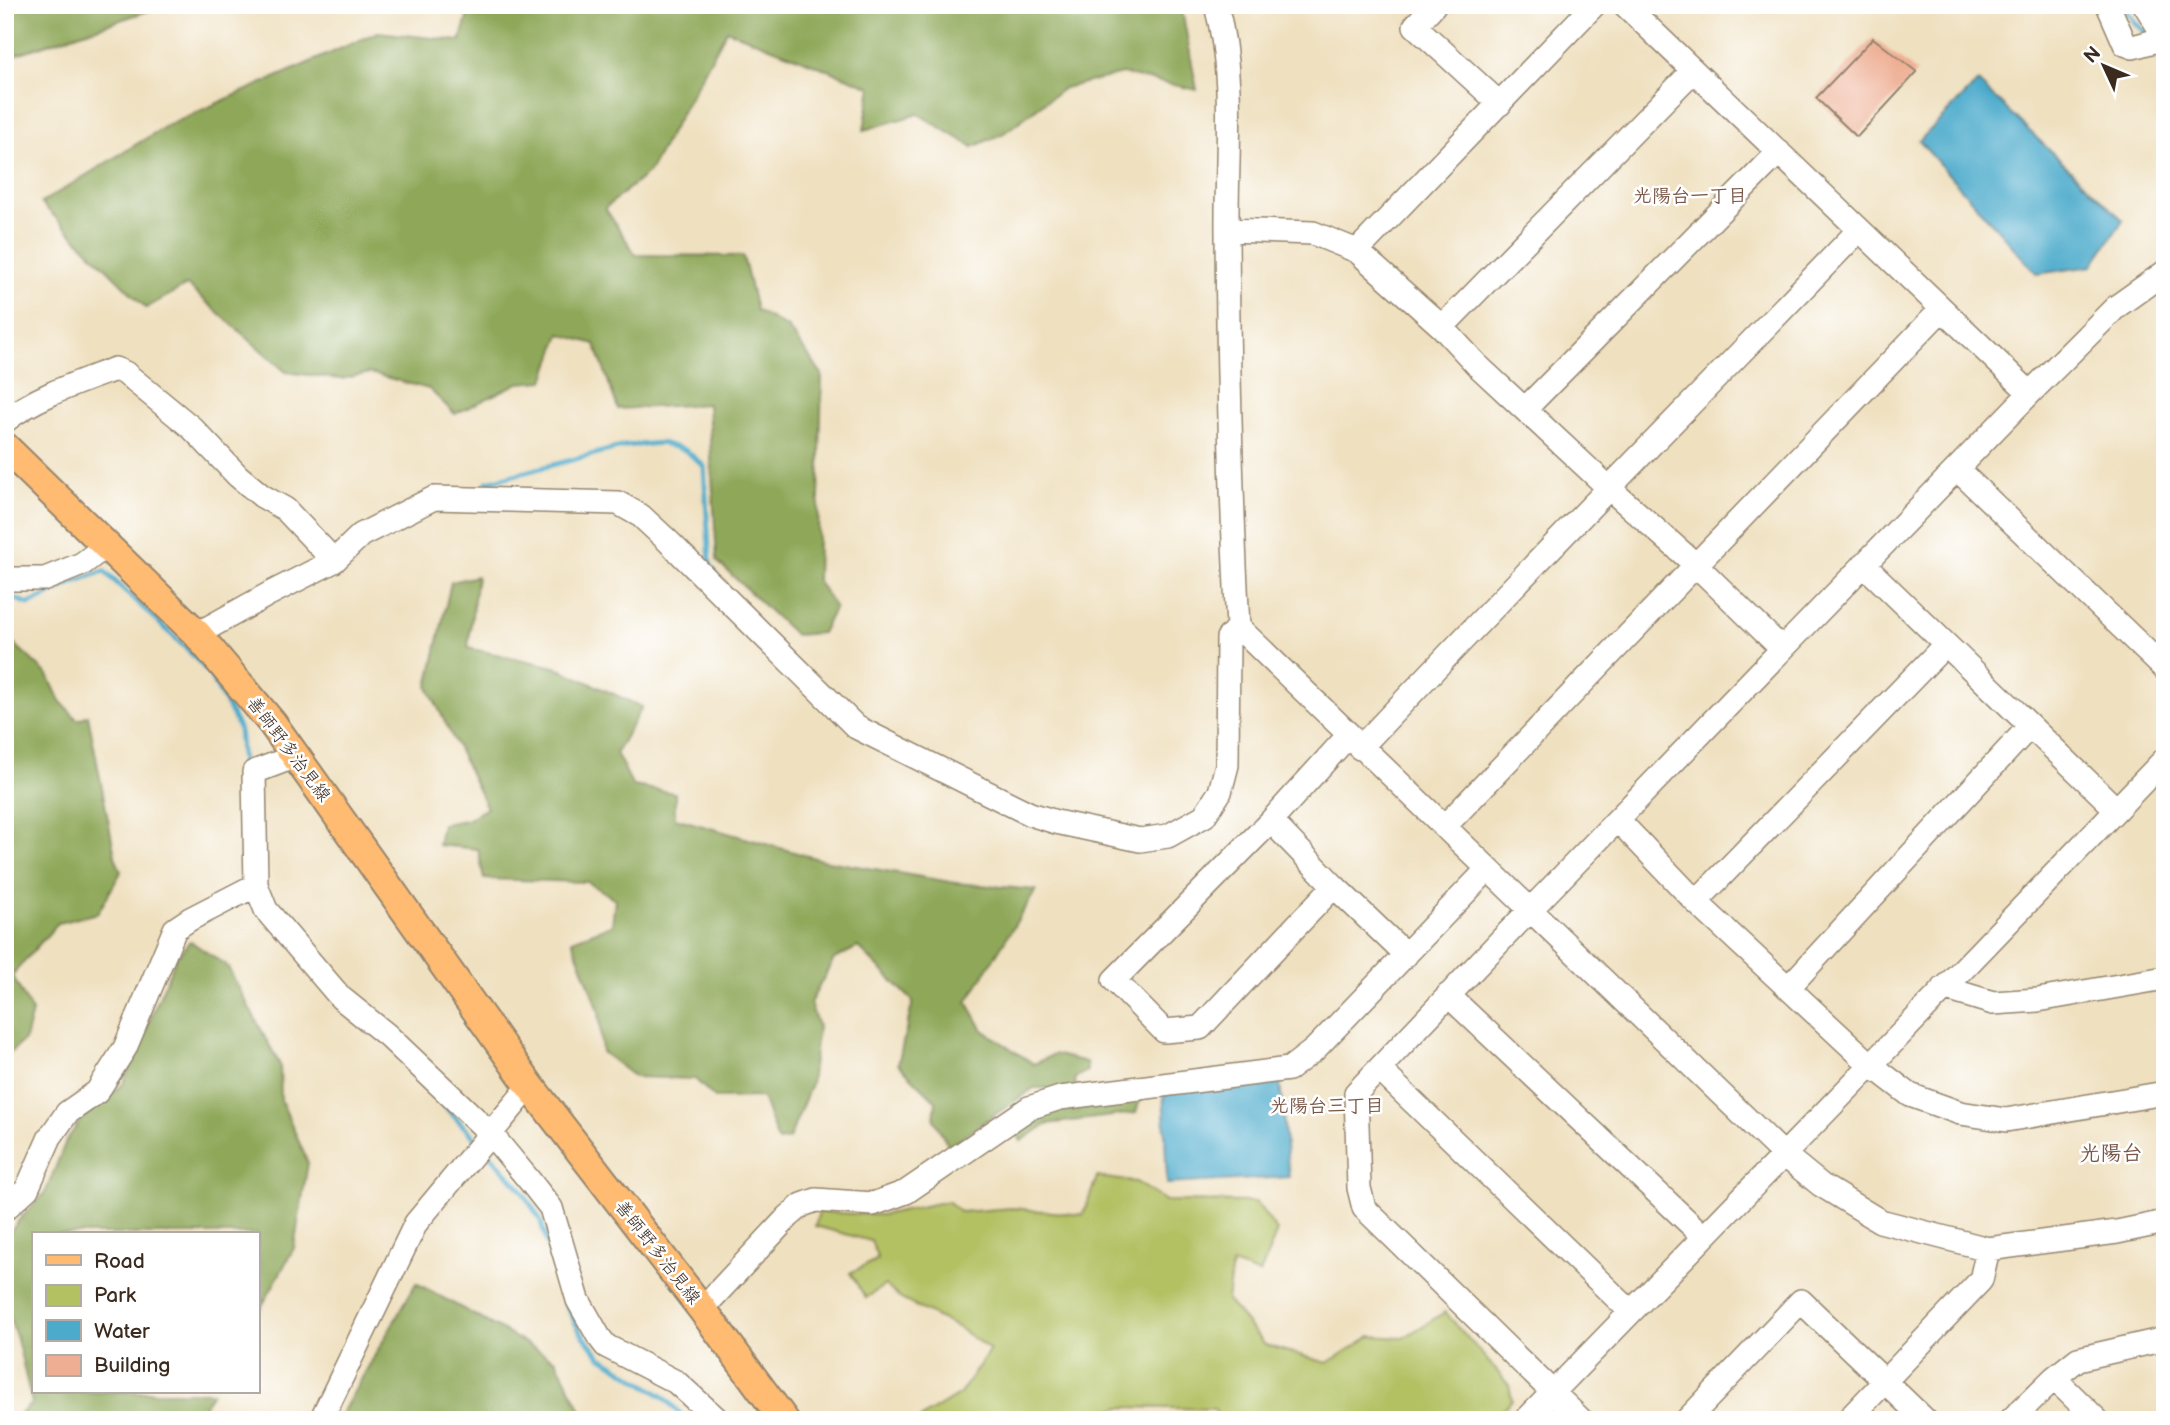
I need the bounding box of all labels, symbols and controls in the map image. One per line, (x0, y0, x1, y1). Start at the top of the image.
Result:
north arrow (2068, 32, 2138, 102)
text: N (2080, 42, 2106, 68)
district label: 光陽台一丁目 (1633, 185, 1747, 208)
street label: 善師野多治見線 (242, 693, 335, 806)
district label: 光陽台三丁目 (1270, 1095, 1384, 1118)
district label: 光陽台 (2080, 1141, 2143, 1166)
street label: 善師野多治見線 (611, 1196, 705, 1308)
legend (32, 1232, 259, 1394)
text: Road (94, 1249, 145, 1274)
text: Park (94, 1283, 137, 1308)
text: Water (94, 1319, 150, 1344)
text: Building (94, 1353, 170, 1378)

